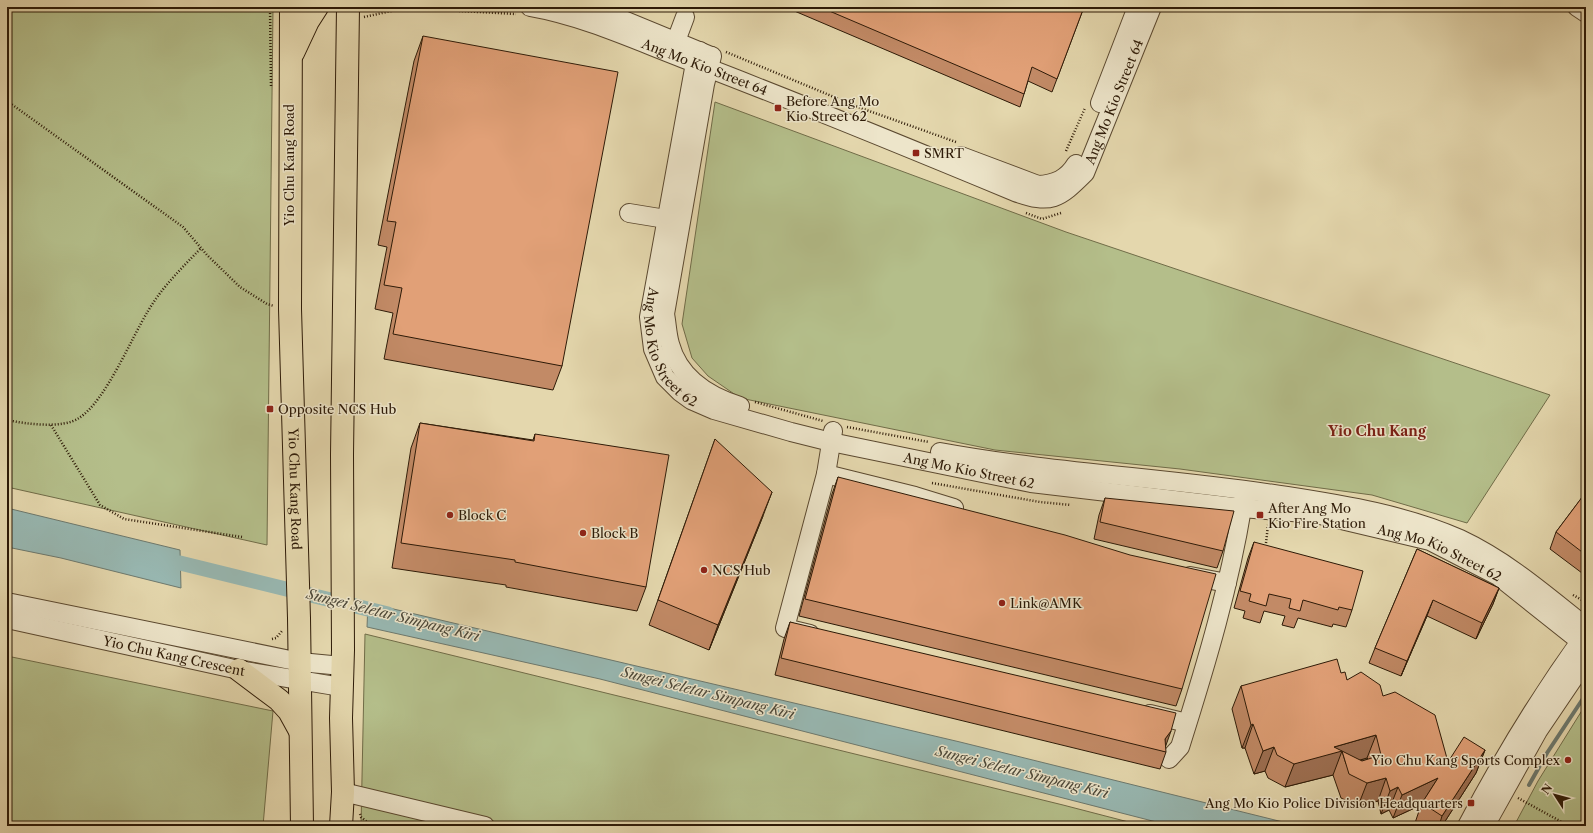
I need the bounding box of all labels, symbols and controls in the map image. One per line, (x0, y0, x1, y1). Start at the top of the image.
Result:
street label: Ang Mo Kio Street 64 (639, 35, 770, 98)
street label: Ang Mo Kio Street 64 (1081, 37, 1146, 168)
place label: Before Ang Mo Kio Street 62 (786, 93, 879, 124)
marker: Before Ang Mo Kio Street 62 (773, 103, 783, 113)
street label: Yio Chu Kang Road (281, 104, 297, 227)
place label: SMRT (924, 145, 964, 161)
marker: SMRT (911, 148, 921, 158)
street label: Ang Mo Kio Street 62 (641, 285, 700, 410)
place label: Opposite NCS Hub (278, 401, 397, 417)
marker: Opposite NCS Hub (265, 404, 275, 414)
district label: Yio Chu Kang (1327, 422, 1427, 440)
street label: Yio Chu Kang Road (285, 427, 305, 550)
street label: Ang Mo Kio Street 62 (901, 449, 1036, 492)
place label: After Ang Mo Kio Fire Station (1267, 500, 1366, 531)
place label: Block C (458, 507, 506, 523)
marker: Block C (445, 510, 455, 520)
marker: After Ang Mo Kio Fire Station (1255, 510, 1265, 520)
street label: Ang Mo Kio Street 62 (1375, 521, 1504, 585)
place label: Block B (591, 525, 638, 541)
marker: Block B (578, 528, 588, 538)
place label: NCS Hub (712, 562, 771, 578)
marker: NCS Hub (699, 565, 709, 575)
water label: Sungei Seletar Simpang Kiri (304, 585, 483, 646)
place label: Link@AMK (1010, 595, 1083, 611)
marker: Link@AMK (997, 598, 1007, 608)
street label: Yio Chu Kang Crescent (101, 632, 247, 679)
water label: Sungei Seletar Simpang Kiri (619, 663, 798, 724)
water label: Sungei Seletar Simpang Kiri (933, 742, 1112, 803)
place label: Yio Chu Kang Sports Complex (1370, 752, 1560, 768)
marker: Yio Chu Kang Sports Complex (1563, 755, 1573, 765)
north arrow (1535, 775, 1575, 815)
text: N (1538, 781, 1556, 797)
place label: Ang Mo Kio Police Division Headquarters (1204, 795, 1463, 811)
marker: Ang Mo Kio Police Division Headquarters (1466, 798, 1476, 808)

